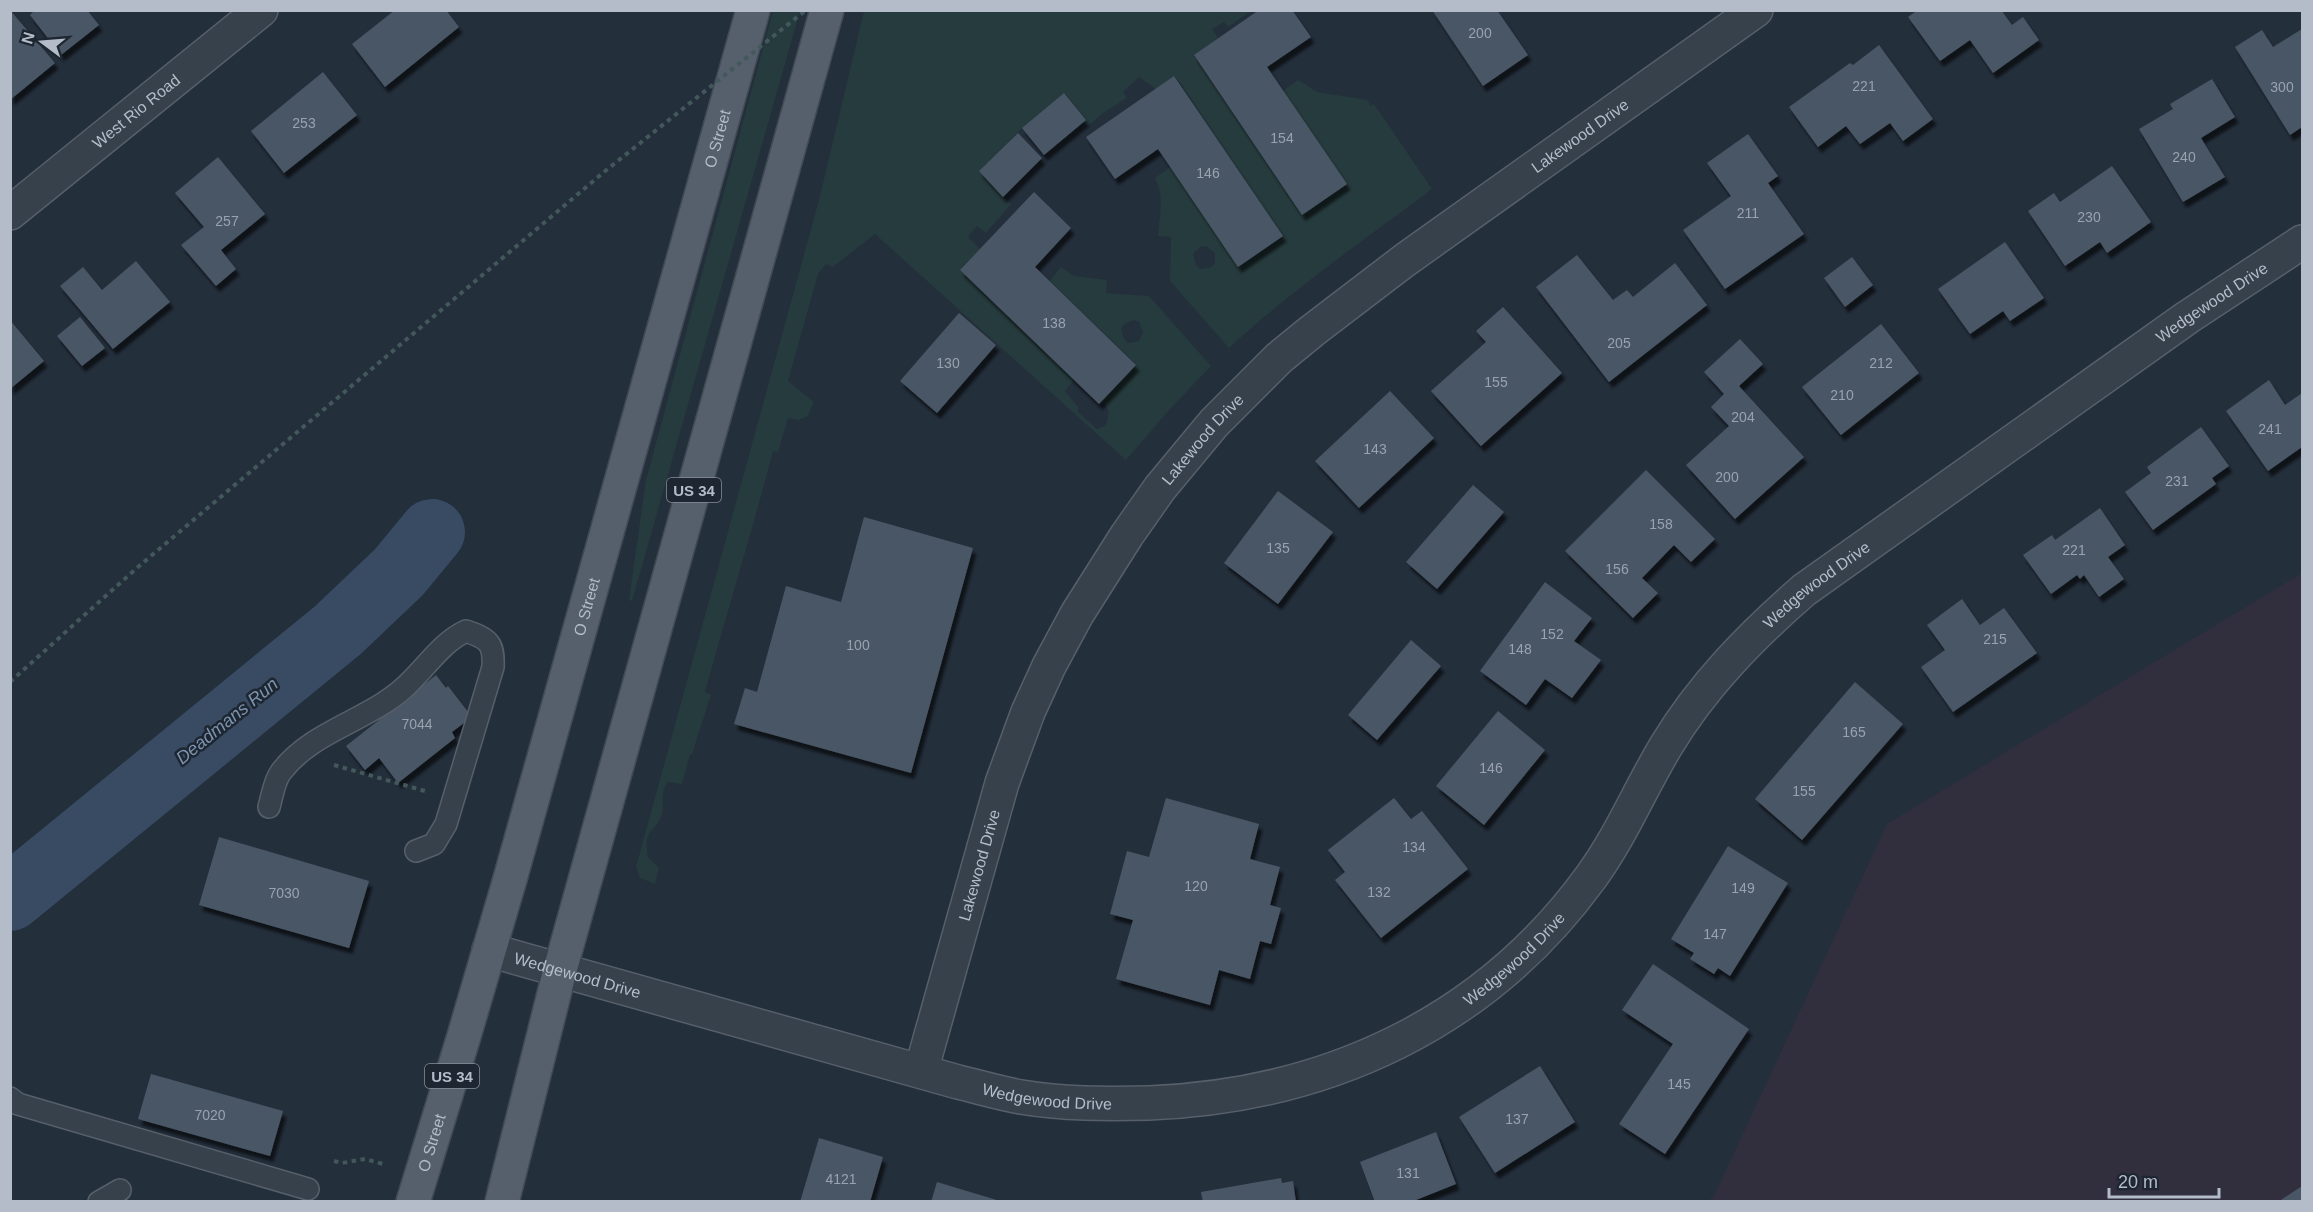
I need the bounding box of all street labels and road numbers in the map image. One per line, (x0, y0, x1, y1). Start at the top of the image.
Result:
street label: West Rio Road (89, 71, 183, 152)
street label: Lakewood Drive (1528, 95, 1632, 176)
street label: O Street (701, 107, 733, 170)
street label: Wedgewood Drive (2153, 259, 2271, 346)
street label: Lakewood Drive (1158, 390, 1247, 488)
road number: US 34 (667, 478, 721, 502)
street label: Wedgewood Drive (1759, 538, 1873, 631)
street label: O Street (570, 575, 603, 638)
street label: Lakewood Drive (955, 807, 1003, 923)
street label: Wedgewood Drive (1460, 909, 1568, 1009)
street label: Wedgewood Drive (512, 949, 643, 1001)
road number: US 34 (425, 1064, 479, 1088)
street label: Wedgewood Drive (981, 1080, 1112, 1112)
street label: O Street (414, 1111, 448, 1174)

